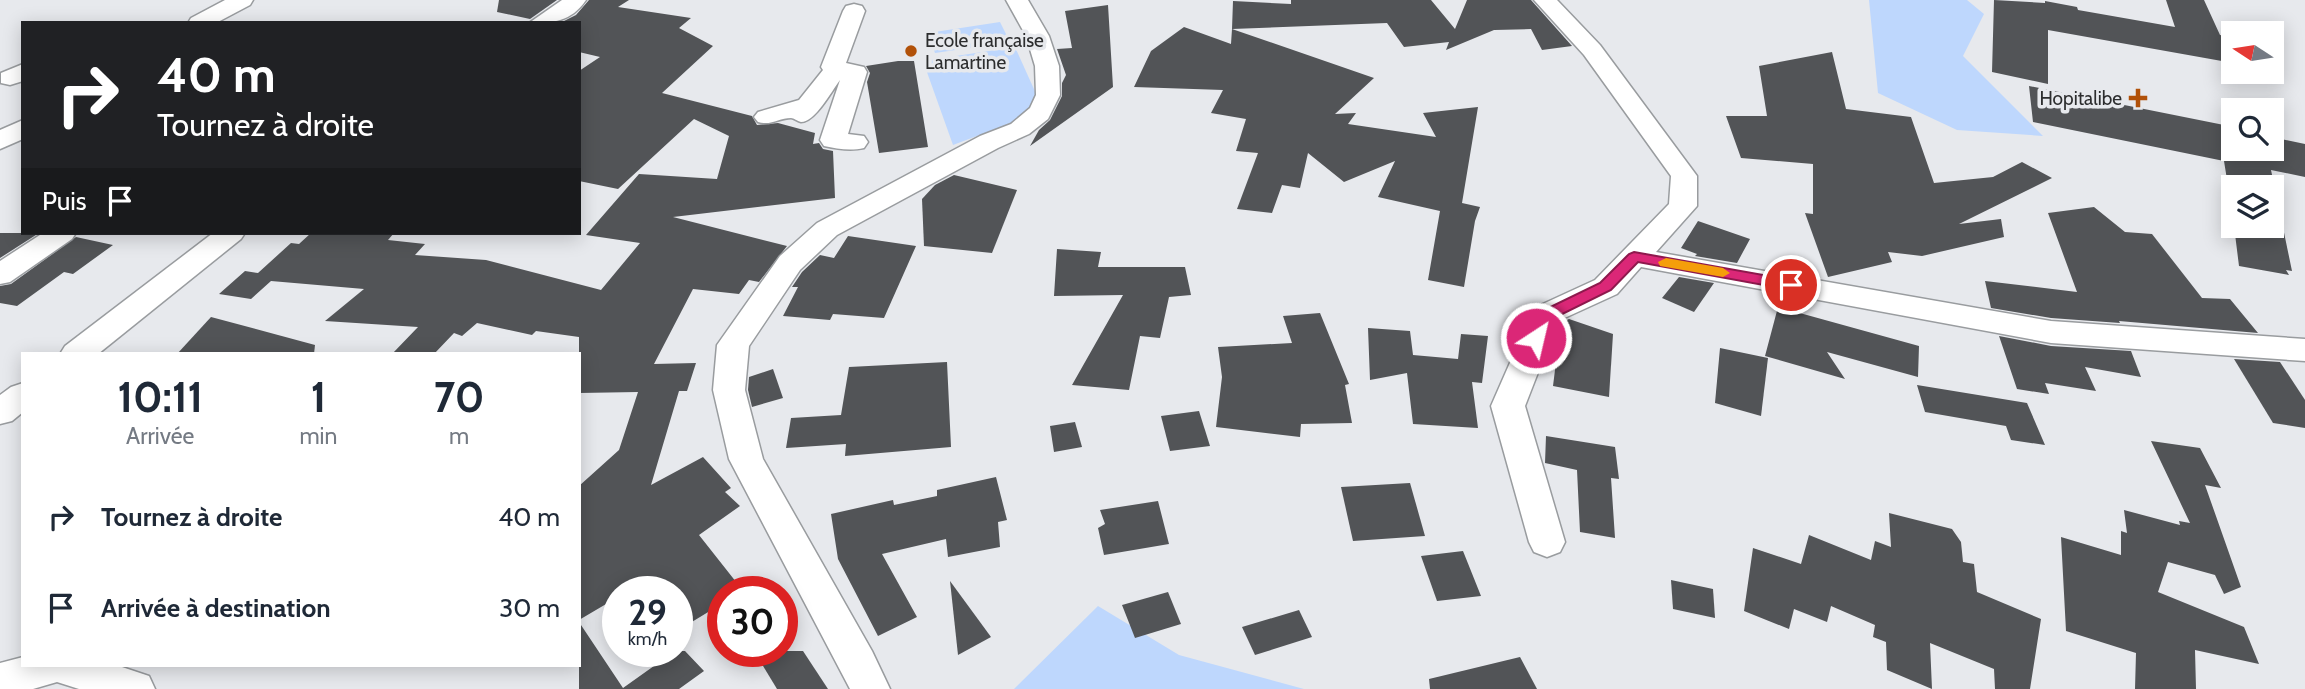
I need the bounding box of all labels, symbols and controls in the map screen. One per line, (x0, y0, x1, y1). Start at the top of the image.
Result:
north arrow (2221, 21, 2284, 84)
map controls (2221, 21, 2284, 238)
place label: Ecole française Lamartine (925, 29, 1044, 74)
marker: Ecole française Lamartine (903, 43, 919, 59)
text: 40 m (157, 45, 276, 104)
icon: right (42, 49, 133, 140)
place label: Hopitalibe (2039, 87, 2122, 110)
marker: Hopitalibe (2128, 88, 2148, 108)
button: search (2221, 98, 2284, 161)
text: Tournez à droite (157, 105, 374, 144)
button: layers (2221, 175, 2284, 238)
icon: arrive (101, 182, 139, 220)
text: Puis (42, 185, 87, 217)
pin (1761, 255, 1821, 315)
icon: arrive (1772, 266, 1810, 304)
position arrow (1499, 301, 1573, 375)
text: 10:11 (117, 371, 203, 423)
text: 1 (311, 371, 326, 423)
text: 70 (434, 371, 485, 423)
text: Arrivée (126, 422, 194, 450)
text: min (299, 422, 337, 450)
text: m (449, 422, 469, 450)
icon: right (42, 498, 80, 536)
text: Tournez à droite (101, 501, 283, 533)
text: 40 m (498, 501, 560, 533)
speed limit sign: 30 (707, 576, 798, 667)
icon: arrive (42, 589, 80, 627)
text: 29 (628, 591, 667, 634)
text: Arrivée à destination (101, 592, 331, 624)
text: 30 m (499, 592, 560, 624)
text: km/h (628, 628, 667, 650)

